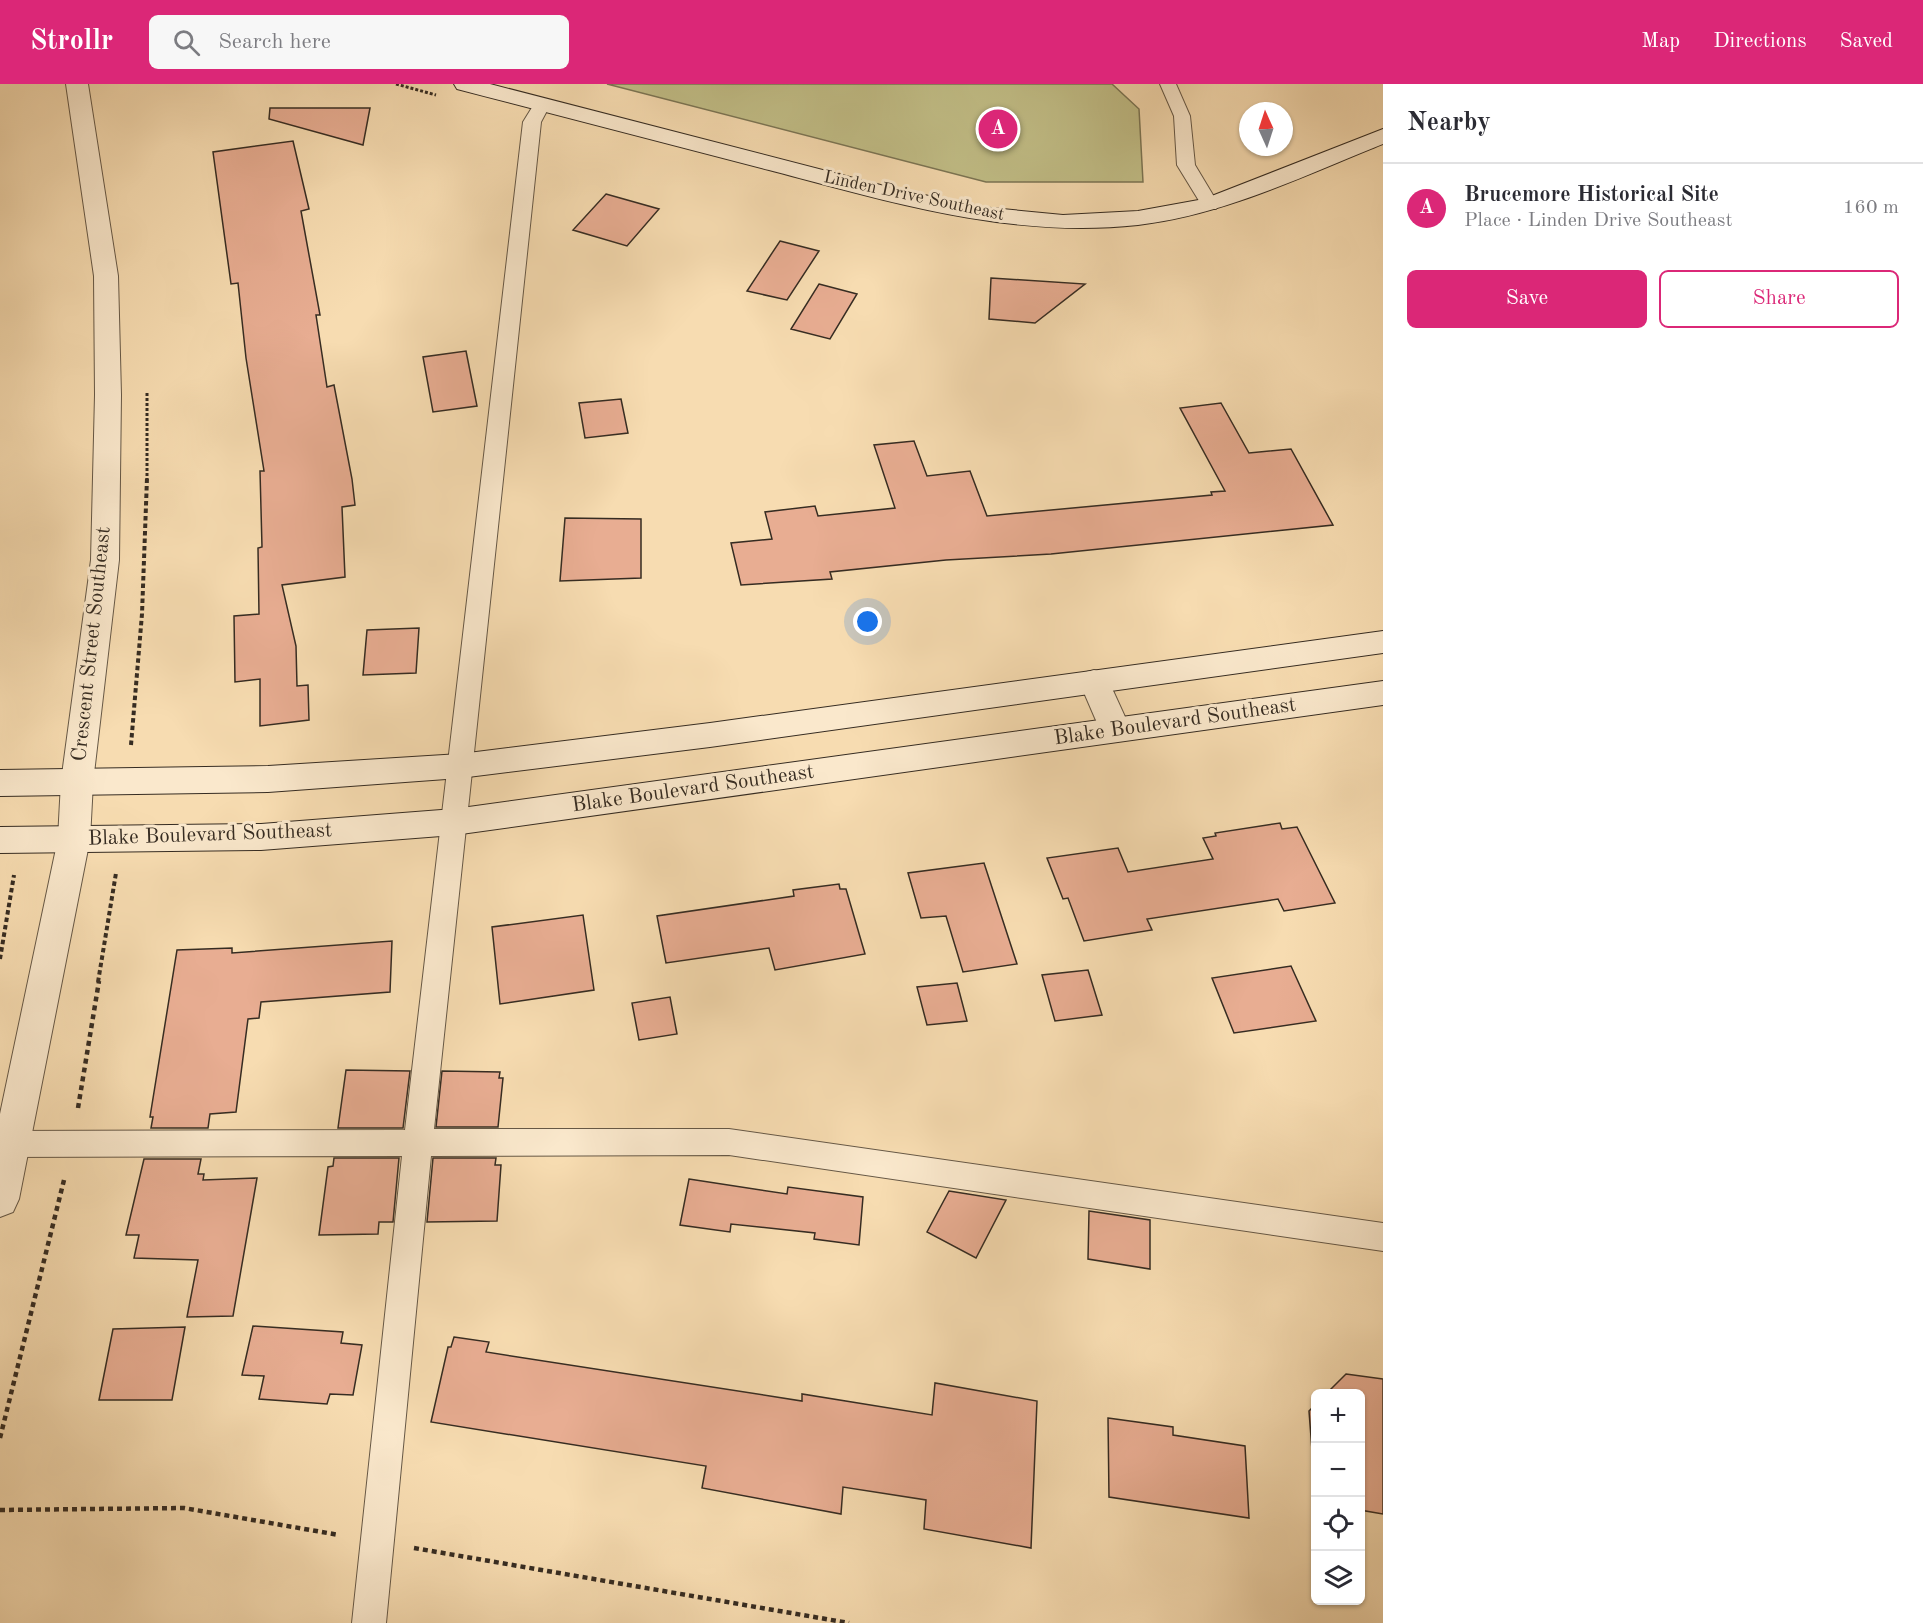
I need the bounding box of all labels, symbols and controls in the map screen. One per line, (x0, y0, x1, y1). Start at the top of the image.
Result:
search box (149, 15, 569, 69)
icon: search (170, 26, 203, 59)
text: Strollr (30, 28, 113, 56)
text: Search here (218, 31, 331, 53)
text: Map (1641, 31, 1680, 52)
text: Directions (1713, 31, 1807, 52)
text: Saved (1840, 31, 1893, 52)
north arrow (1239, 102, 1293, 156)
pin: A (978, 106, 1018, 152)
text: Nearby (1407, 110, 1491, 136)
street label: Linden Drive Southeast (822, 168, 1006, 224)
text: Brucemore Historical Site (1464, 184, 1719, 206)
text: A (1419, 198, 1434, 218)
text: 160 m (1843, 198, 1899, 218)
text: Place · Linden Drive Southeast (1464, 211, 1733, 231)
button: Save (1407, 270, 1647, 328)
button: Share (1659, 270, 1899, 328)
street label: Crescent Street Southeast (69, 525, 115, 763)
your location (853, 607, 882, 636)
street label: Blake Boulevard Southeast (1052, 695, 1298, 749)
street label: Blake Boulevard Southeast (570, 762, 816, 816)
street label: Blake Boulevard Southeast (87, 820, 333, 850)
map controls (1311, 1389, 1365, 1605)
button: + (1311, 1389, 1365, 1443)
button: − (1311, 1443, 1365, 1497)
button: locate (1311, 1497, 1365, 1551)
button: layers (1311, 1551, 1365, 1605)

